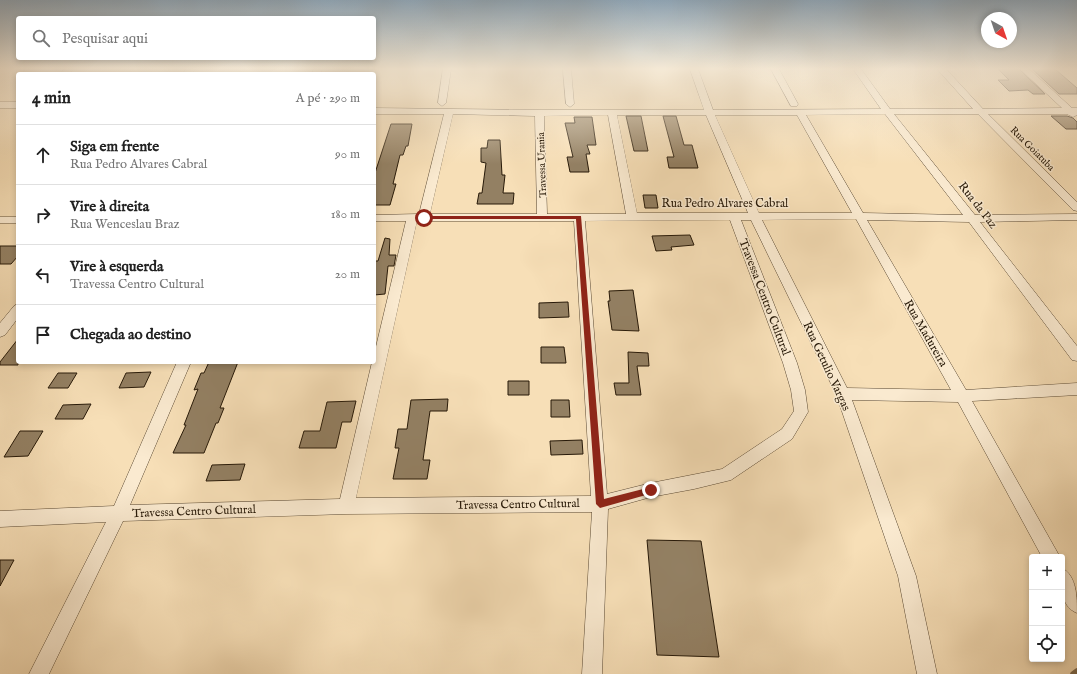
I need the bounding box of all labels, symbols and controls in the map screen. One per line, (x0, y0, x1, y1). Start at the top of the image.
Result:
north arrow (981, 12, 1017, 48)
search box (16, 16, 376, 60)
icon: search (30, 27, 52, 49)
text: Pesquisar aqui (62, 29, 148, 48)
text: 4 min (32, 88, 71, 109)
text: A pé · 290 m (296, 90, 360, 107)
street label: Rua Goiatuba (1007, 124, 1057, 175)
street label: Travessa Urania (535, 131, 550, 198)
text: Siga em frente (70, 137, 159, 156)
icon: ahead (32, 144, 54, 166)
text: 90 m (335, 146, 360, 163)
text: Rua Pedro Alvares Cabral (70, 156, 207, 173)
street label: Rua da Paz (955, 179, 1001, 232)
street label: Rua Pedro Alvares Cabral (662, 196, 789, 211)
text: Vire à direita (70, 197, 149, 216)
icon: right (32, 204, 54, 226)
text: 180 m (331, 206, 360, 223)
route start (415, 209, 433, 227)
text: Rua Wenceslau Braz (70, 216, 180, 233)
street label: Travessa Centro Cultural (735, 237, 794, 358)
text: Vire à esquerda (70, 257, 163, 276)
icon: left (32, 264, 54, 286)
text: 20 m (335, 266, 360, 283)
text: Travessa Centro Cultural (70, 276, 204, 293)
street label: Rua Madureira (900, 297, 951, 370)
street label: Rua Getulio Vargas (799, 319, 854, 413)
icon: arrive (32, 324, 54, 346)
text: Chegada ao destino (70, 325, 191, 344)
route end (642, 481, 660, 499)
street label: Travessa Centro Cultural (456, 496, 581, 513)
street label: Travessa Centro Cultural (132, 502, 257, 521)
map controls (1029, 554, 1065, 662)
button: + (1029, 554, 1065, 590)
button: − (1029, 590, 1065, 626)
button: locate (1029, 626, 1065, 662)

